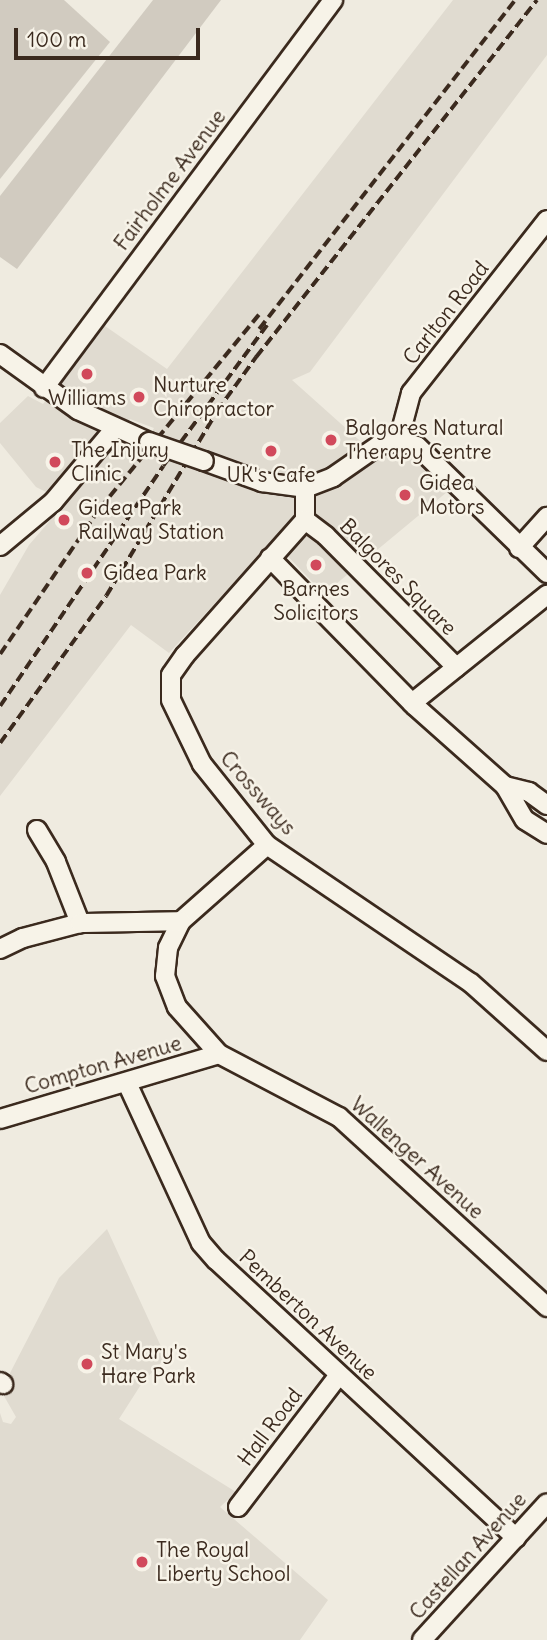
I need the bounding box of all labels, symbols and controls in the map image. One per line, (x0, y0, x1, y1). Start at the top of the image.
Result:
scale bar (18, 14, 203, 58)
text: 100 m (27, 26, 86, 53)
street label: Fairholme Avenue (109, 105, 231, 255)
street label: Carlton Road (398, 256, 494, 370)
marker: Williams (79, 366, 95, 382)
place label: Nurture Chiropractor (153, 372, 274, 422)
place label: Williams (48, 385, 126, 411)
marker: Nurture Chiropractor (131, 389, 147, 405)
place label: Balgores Natural Therapy Centre (345, 415, 503, 465)
marker: Balgores Natural Therapy Centre (323, 432, 339, 448)
place label: The Injury Clinic (71, 437, 169, 487)
marker: UK's Cafe (263, 443, 279, 459)
marker: The Injury Clinic (45, 452, 65, 472)
place label: UK's Cafe (226, 462, 316, 488)
place label: Gidea Motors (419, 470, 485, 520)
marker: Gidea Motors (397, 487, 413, 503)
place label: Gidea Park Railway Station (78, 495, 224, 545)
marker: Gidea Park Railway Station (56, 512, 72, 528)
street label: Balgores Square (334, 513, 462, 641)
marker: Barnes Solicitors (308, 557, 324, 573)
place label: Gidea Park (103, 560, 207, 586)
marker: Gidea Park (77, 563, 97, 583)
place label: Barnes Solicitors (273, 576, 359, 626)
street label: Crossways (215, 746, 301, 840)
street label: Compton Avenue (22, 1031, 184, 1099)
street label: Wallenger Avenue (345, 1092, 489, 1224)
street label: Pemberton Avenue (234, 1245, 382, 1385)
place label: St Mary's Hare Park (101, 1339, 196, 1389)
marker: St Mary's Hare Park (79, 1356, 95, 1372)
street label: Hall Road (233, 1383, 307, 1471)
street label: Castellan Avenue (404, 1487, 532, 1625)
place label: The Royal Liberty School (156, 1537, 290, 1587)
marker: The Royal Liberty School (134, 1554, 150, 1570)

